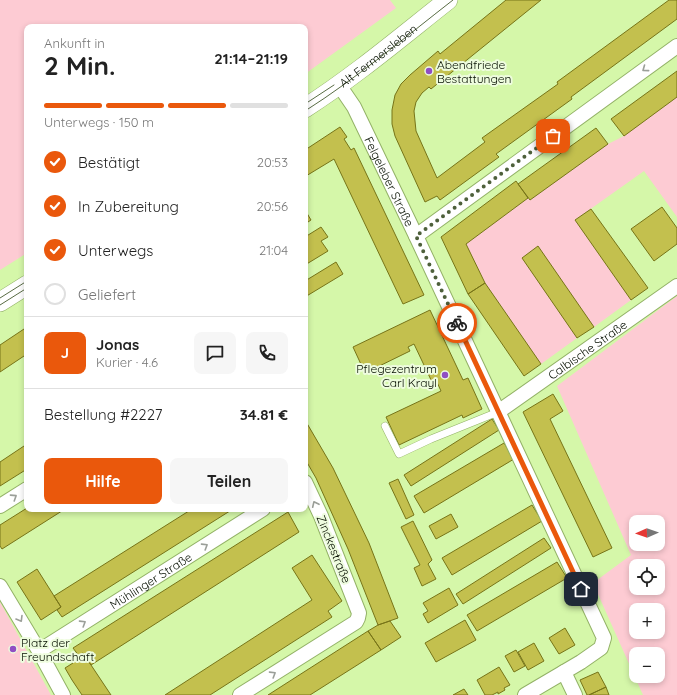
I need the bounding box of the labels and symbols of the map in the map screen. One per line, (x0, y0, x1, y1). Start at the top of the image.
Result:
street label: Alt Fermersleben (336, 20, 420, 90)
place label: Abendfriede Bestattungen (437, 57, 511, 86)
one-way arrow (643, 64, 650, 71)
marker: Abendfriede Bestattungen (424, 66, 434, 76)
pin (536, 119, 570, 153)
street label: Felgeleber Straße (362, 134, 418, 229)
courier (437, 303, 477, 343)
street label: Calbische Straße (545, 316, 630, 382)
place label: Pflegezentrum Carl Krayl (356, 361, 437, 390)
marker: Pflegezentrum Carl Krayl (440, 370, 450, 380)
one-way arrow (9, 495, 16, 502)
one-way arrow (312, 500, 320, 508)
street label: Zinckestraße (314, 513, 354, 585)
north arrow (629, 515, 665, 551)
one-way arrow (201, 543, 208, 550)
street label: Mühlinger Straße (107, 549, 195, 612)
pin (564, 572, 598, 606)
one-way arrow (15, 615, 22, 622)
one-way arrow (79, 621, 86, 628)
place label: Platz der Freundschaft (21, 635, 94, 664)
marker: Platz der Freundschaft (8, 644, 18, 654)
one-way arrow (269, 671, 276, 679)

